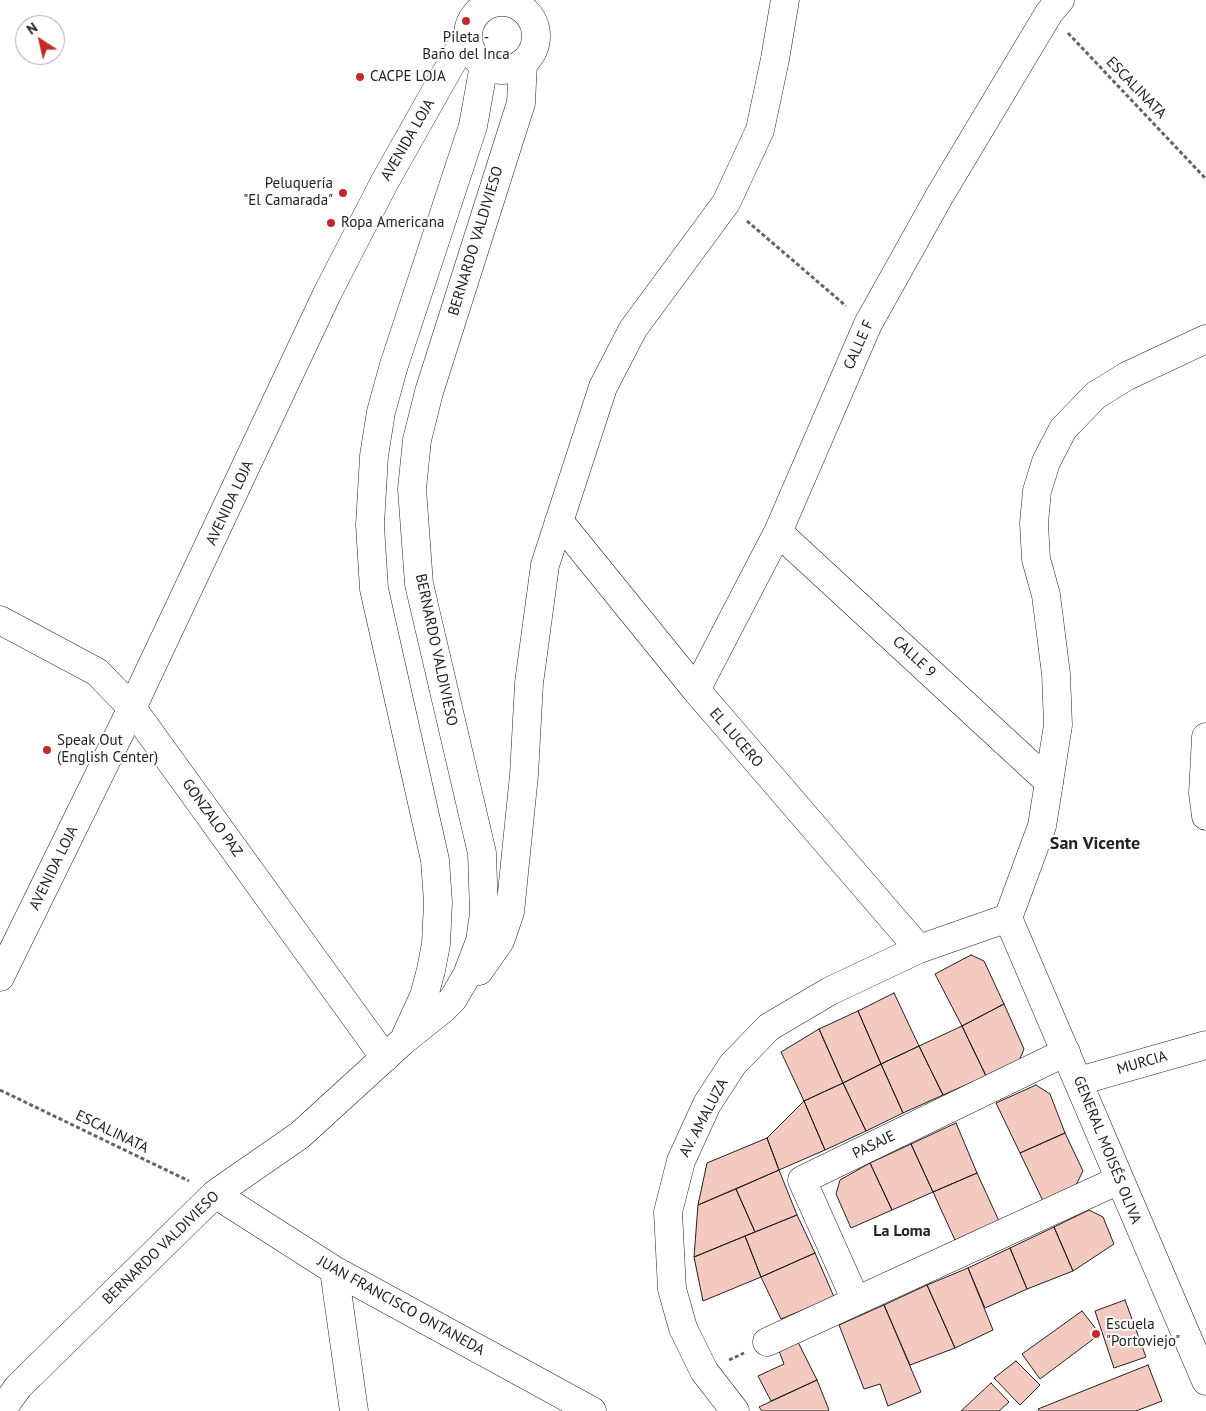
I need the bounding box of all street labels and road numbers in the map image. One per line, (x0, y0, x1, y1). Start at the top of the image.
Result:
street label: ESCALINATA (1102, 53, 1170, 123)
street label: AVENIDA LOJA (377, 96, 439, 184)
street label: BERNARDO VALDIVIESO (445, 164, 507, 318)
street label: CALLE F (840, 317, 878, 373)
street label: AVENIDA LOJA (203, 458, 257, 548)
street label: BERNARDO VALDIVIESO (411, 572, 461, 728)
street label: CALLE 9 (889, 632, 939, 682)
street label: EL LUCERO (705, 705, 767, 771)
street label: GONZALO PAZ (178, 776, 246, 860)
street label: AVENIDA LOJA (26, 823, 82, 913)
street label: MURCIA (1115, 1047, 1169, 1079)
street label: GENERAL MOISÉS OLIVA (1069, 1073, 1145, 1227)
street label: AV. AMALUZA (676, 1076, 732, 1160)
street label: ESCALINATA (73, 1107, 151, 1157)
street label: PASAJE (850, 1127, 898, 1163)
street label: BERNARDO VALDIVIESO (99, 1188, 223, 1308)
street label: JUAN FRANCISCO ONTANEDA (314, 1252, 488, 1360)

